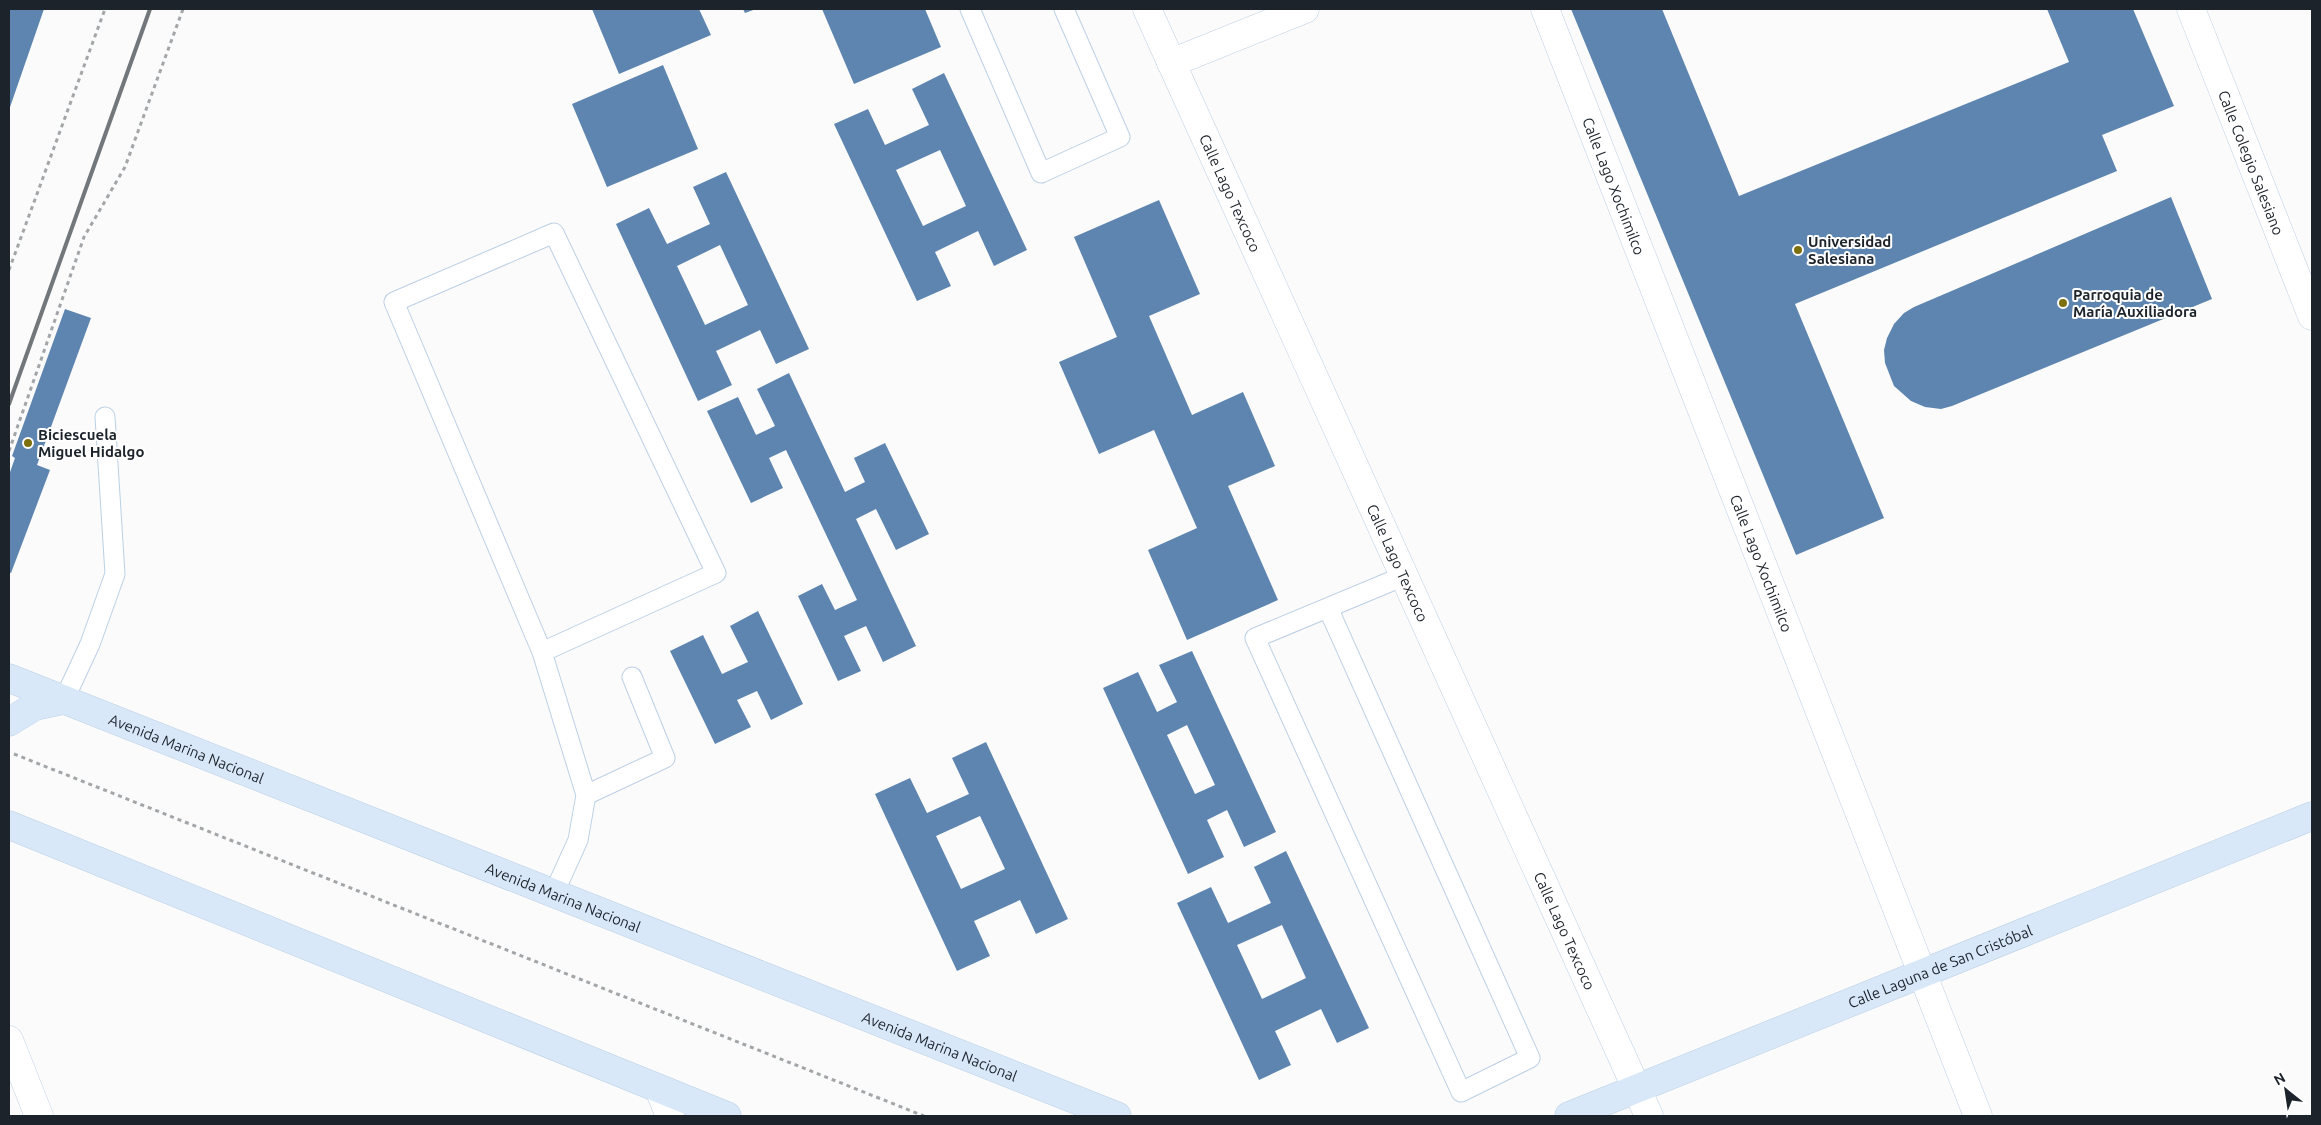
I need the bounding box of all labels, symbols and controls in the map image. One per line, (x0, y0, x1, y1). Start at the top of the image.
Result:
street label: Calle Colegio Salesiano (2215, 88, 2288, 237)
street label: Calle Lago Xochimilco (1580, 115, 1649, 257)
street label: Calle Lago Texcoco (1196, 131, 1264, 255)
place label: Universidad Salesiana (1808, 233, 1891, 267)
marker: Universidad Salesiana (1792, 244, 1804, 256)
place label: Parroquia de María Auxiliadora (2073, 286, 2197, 320)
marker: Parroquia de María Auxiliadora (2057, 297, 2069, 309)
place label: Biciescuela Miguel Hidalgo (38, 426, 144, 460)
marker: Biciescuela Miguel Hidalgo (22, 437, 34, 449)
street label: Calle Lago Xochimilco (1727, 492, 1796, 634)
street label: Calle Lago Texcoco (1364, 501, 1432, 624)
street label: Avenida Marina Nacional (107, 710, 267, 787)
street label: Avenida Marina Nacional (483, 859, 643, 935)
street label: Calle Lago Texcoco (1531, 869, 1599, 992)
street label: Calle Laguna de San Cristóbal (1845, 921, 2035, 1011)
street label: Avenida Marina Nacional (860, 1008, 1020, 1084)
north arrow (2261, 1065, 2311, 1115)
text: N (2271, 1069, 2288, 1088)

